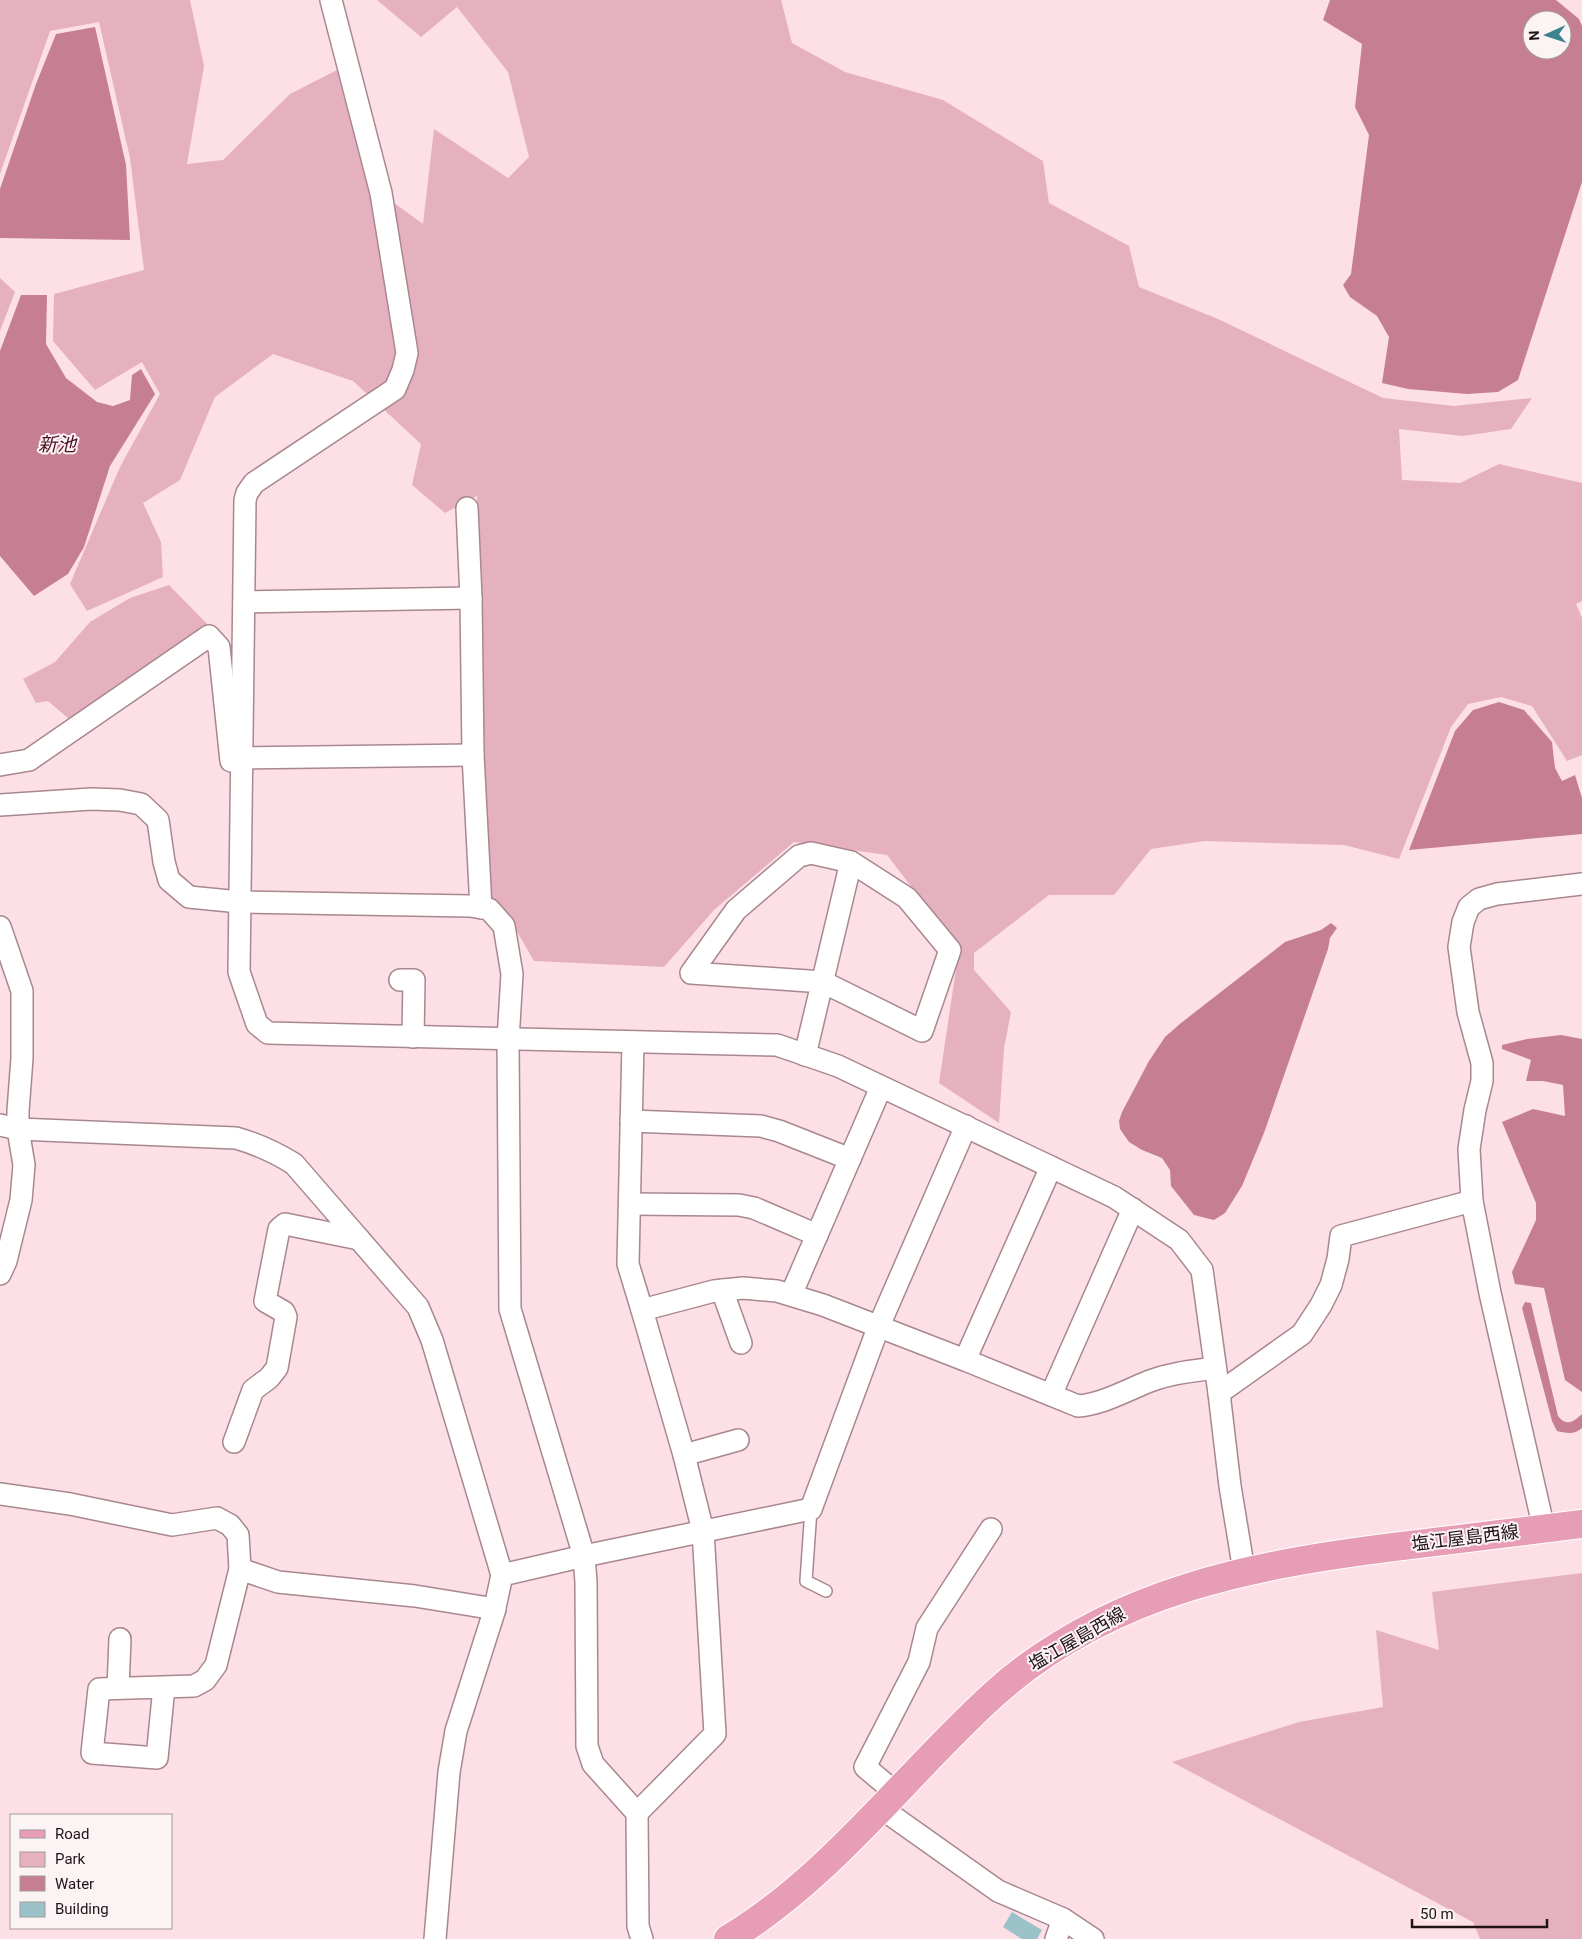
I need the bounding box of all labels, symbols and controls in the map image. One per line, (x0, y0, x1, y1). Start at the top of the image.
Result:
north arrow (1522, 10, 1572, 60)
text: N (1526, 30, 1542, 41)
water label: 新池 (38, 433, 78, 456)
street label: 塩江屋島西線 (1410, 1521, 1520, 1555)
street label: 塩江屋島西線 (1025, 1602, 1129, 1675)
legend (10, 1814, 172, 1929)
text: Road (55, 1825, 89, 1843)
text: Park (55, 1850, 86, 1868)
text: Water (55, 1875, 94, 1893)
scale bar (1412, 1896, 1547, 1928)
text: Building (55, 1900, 109, 1918)
text: 50 m (1420, 1905, 1454, 1923)

